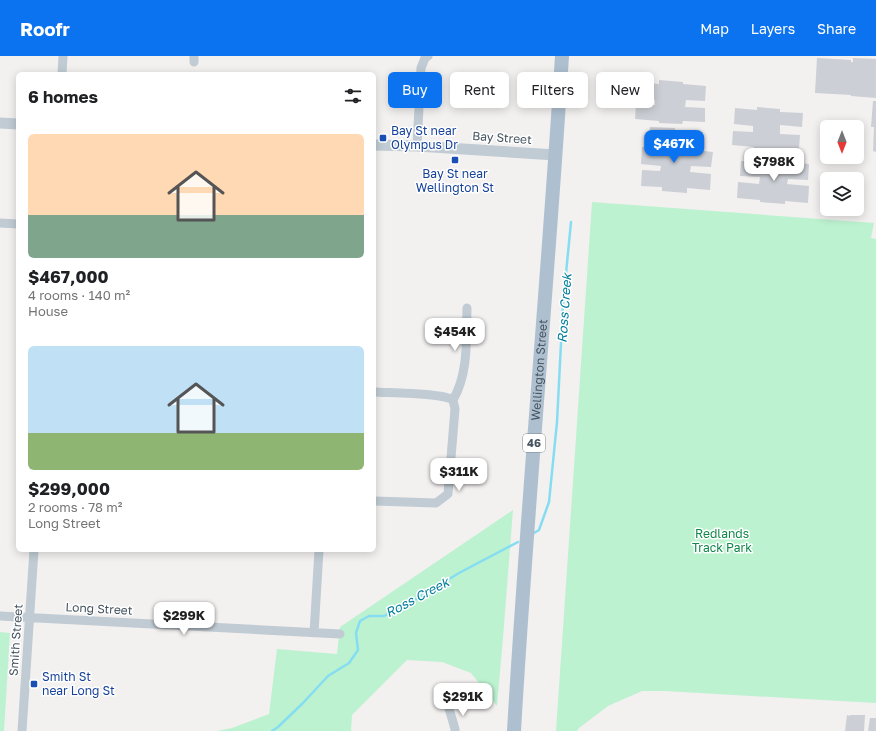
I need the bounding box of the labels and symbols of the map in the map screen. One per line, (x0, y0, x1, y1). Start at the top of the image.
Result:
north arrow (820, 120, 864, 164)
place label: Bay St near Olympus Dr (391, 123, 458, 152)
street label: Bay Street (472, 128, 533, 147)
pin: $467K (646, 130, 702, 164)
marker: Bay St near Olympus Dr (378, 133, 388, 143)
pin: $798K (746, 148, 802, 182)
marker: Bay St near Wellington St (450, 155, 460, 165)
place label: Bay St near Wellington St (416, 166, 494, 195)
water label: Ross Creek (554, 271, 575, 343)
pin: $454K (427, 318, 483, 352)
street label: Wellington Street (528, 318, 550, 421)
road number: 46 (523, 434, 545, 452)
pin: $311K (431, 458, 487, 492)
park label: Redlands Track Park (692, 526, 752, 555)
water label: Ross Creek (382, 573, 453, 620)
street label: Long Street (65, 599, 133, 618)
pin: $299K (156, 602, 212, 636)
street label: Smith Street (6, 603, 26, 677)
place label: Smith St near Long St (42, 669, 115, 698)
marker: Smith St near Long St (29, 679, 39, 689)
pin: $291K (435, 683, 491, 717)

